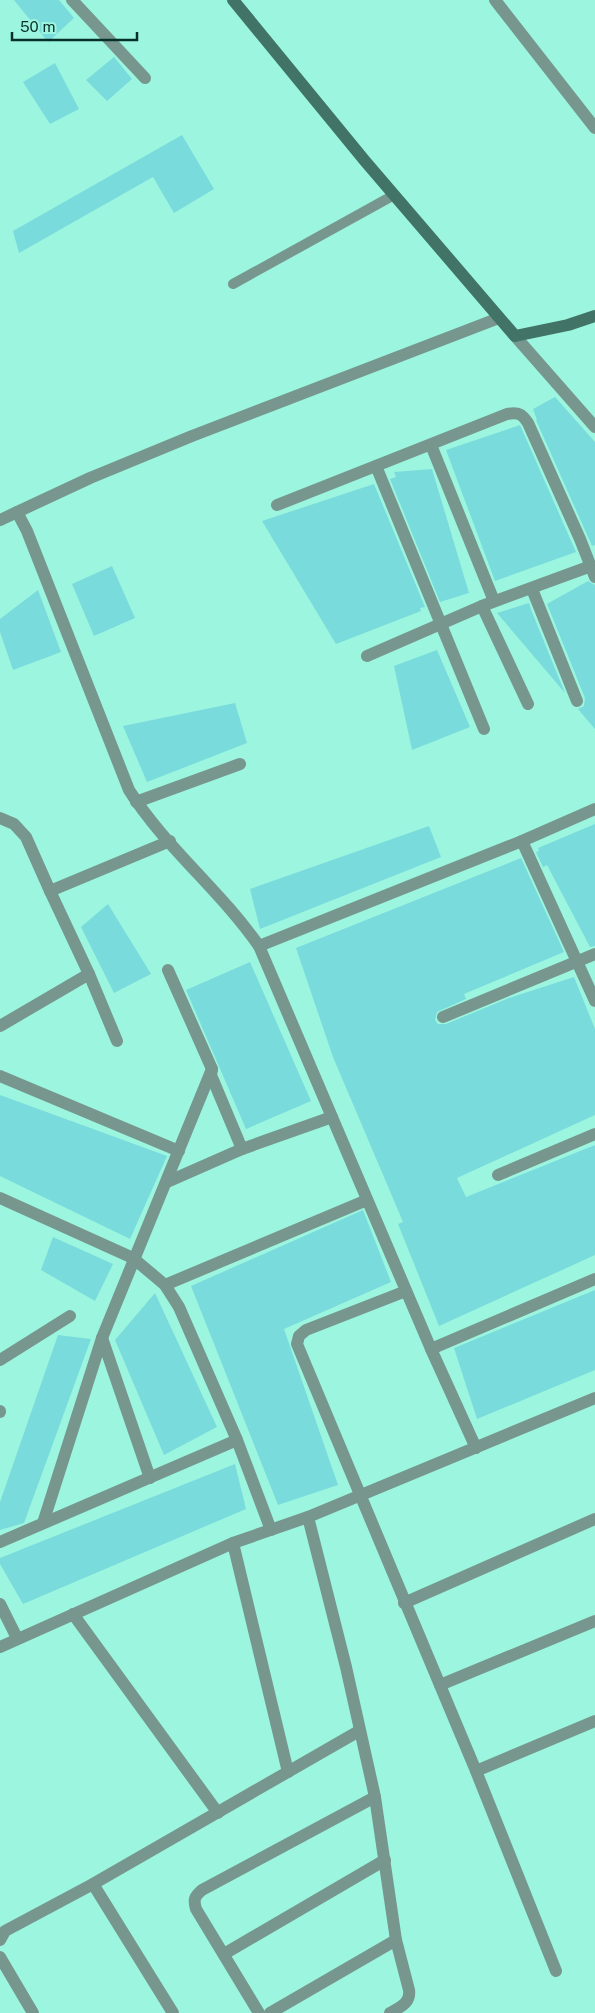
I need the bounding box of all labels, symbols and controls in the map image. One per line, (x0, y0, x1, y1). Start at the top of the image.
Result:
scale bar (12, 10, 138, 42)
text: 50 m (20, 18, 55, 35)

